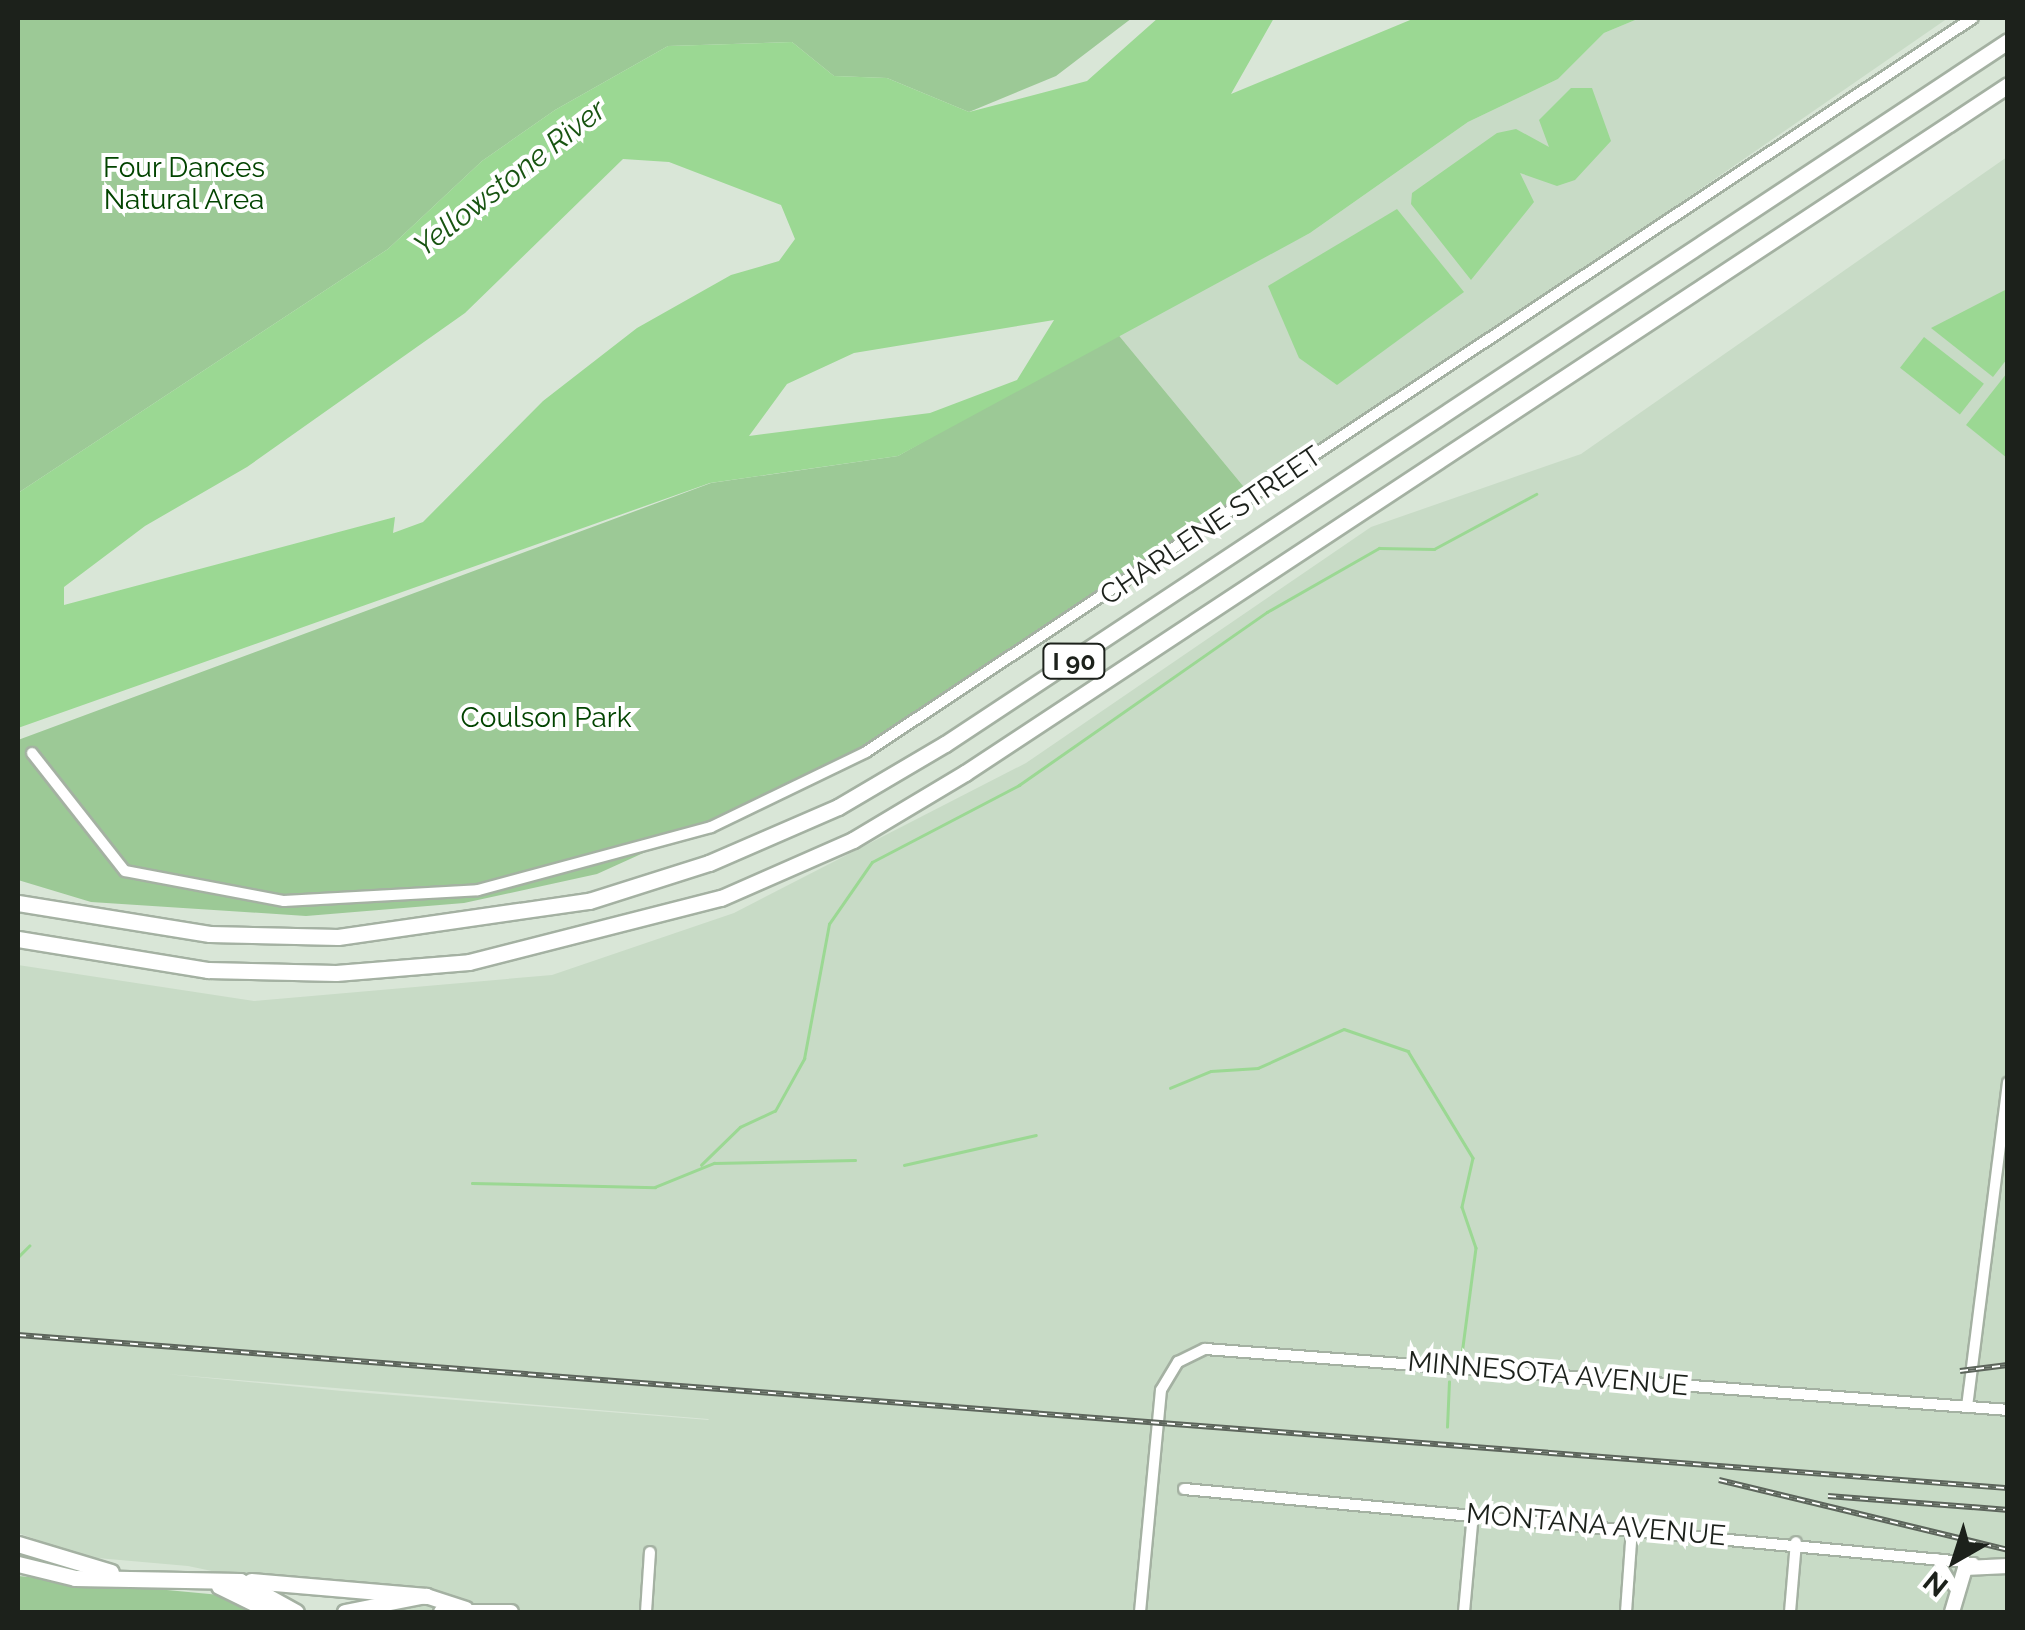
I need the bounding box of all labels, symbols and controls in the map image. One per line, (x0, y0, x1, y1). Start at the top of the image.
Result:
water label: Yellowstone River (407, 92, 613, 264)
park label: Four Dances Natural Area (103, 151, 265, 217)
street label: CHARLENE STREET (1094, 439, 1328, 613)
road number: I 90 (1042, 641, 1106, 681)
park label: Coulson Park (461, 701, 631, 735)
street label: MINNESOTA AVENUE (1405, 1345, 1691, 1403)
street label: MONTANA AVENUE (1464, 1497, 1728, 1553)
north arrow (1905, 1510, 2005, 1610)
text: N (1917, 1564, 1954, 1603)

